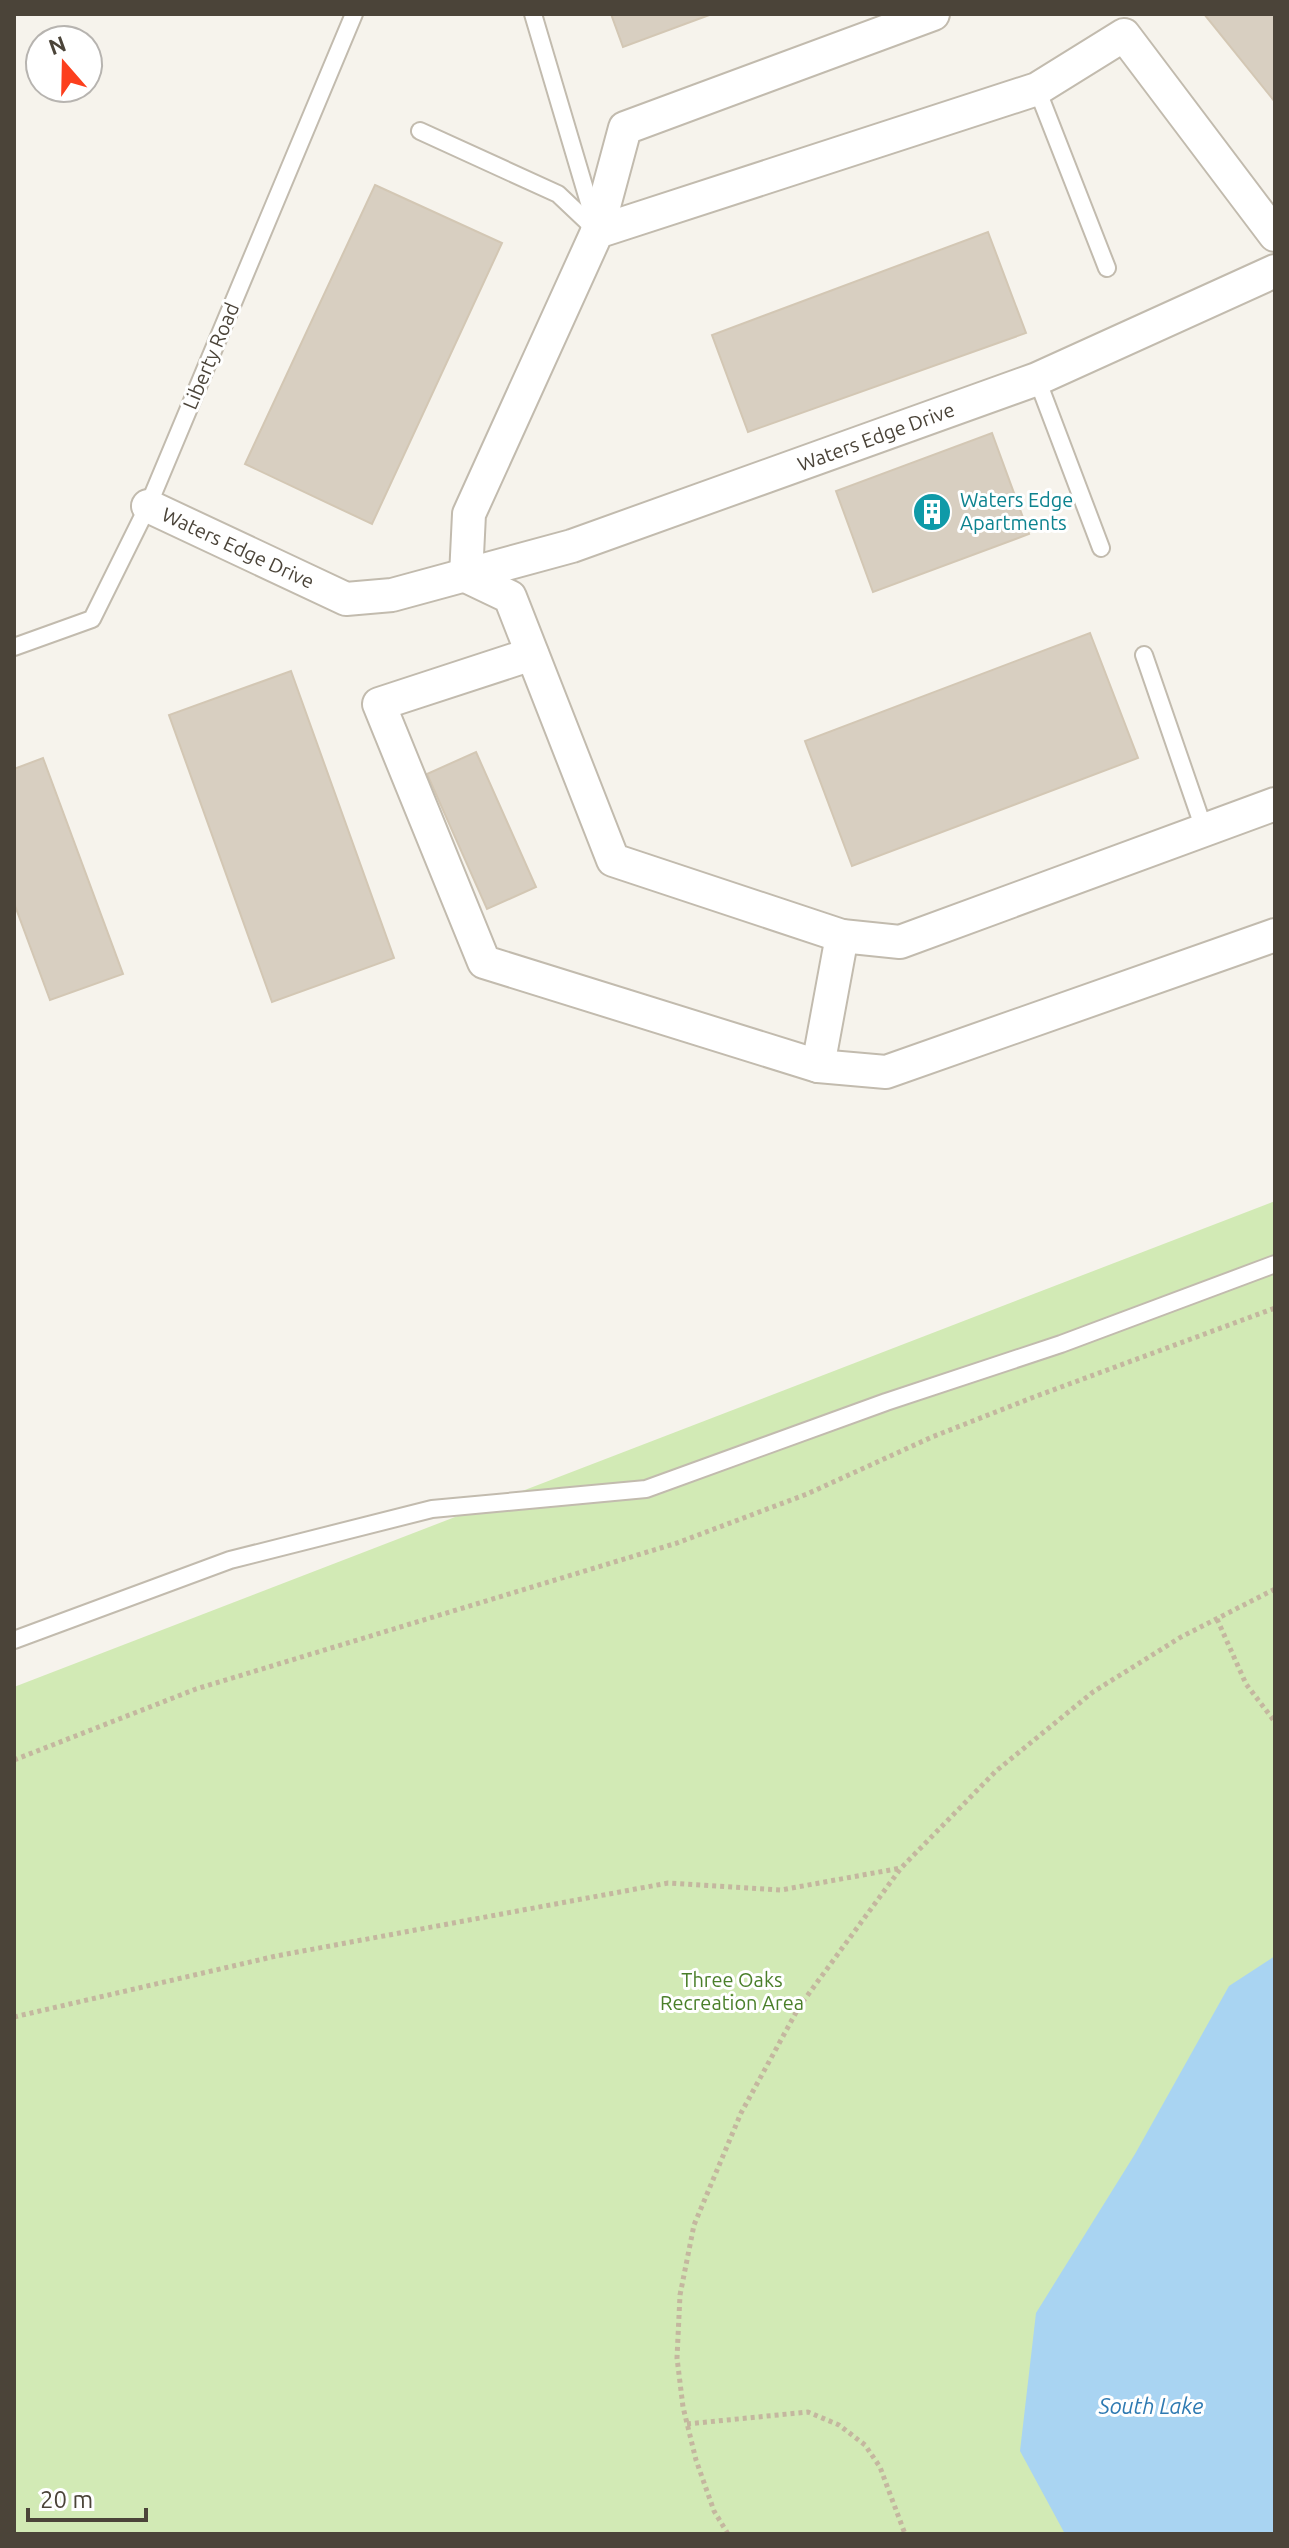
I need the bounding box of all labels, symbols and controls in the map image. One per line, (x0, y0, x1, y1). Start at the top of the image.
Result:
north arrow (24, 24, 104, 104)
text: N (45, 30, 69, 59)
street label: Liberty Road (178, 299, 243, 413)
street label: Waters Edge Drive (794, 397, 957, 476)
place label: Waters Edge Apartments (960, 488, 1073, 534)
building icon: Waters Edge Apartments (911, 491, 953, 533)
street label: Waters Edge Drive (158, 502, 318, 593)
park label: Three Oaks Recreation Area (660, 1968, 804, 2014)
water label: South Lake (1098, 2393, 1203, 2418)
scale bar (28, 2472, 146, 2522)
text: 20 m (40, 2486, 93, 2513)

